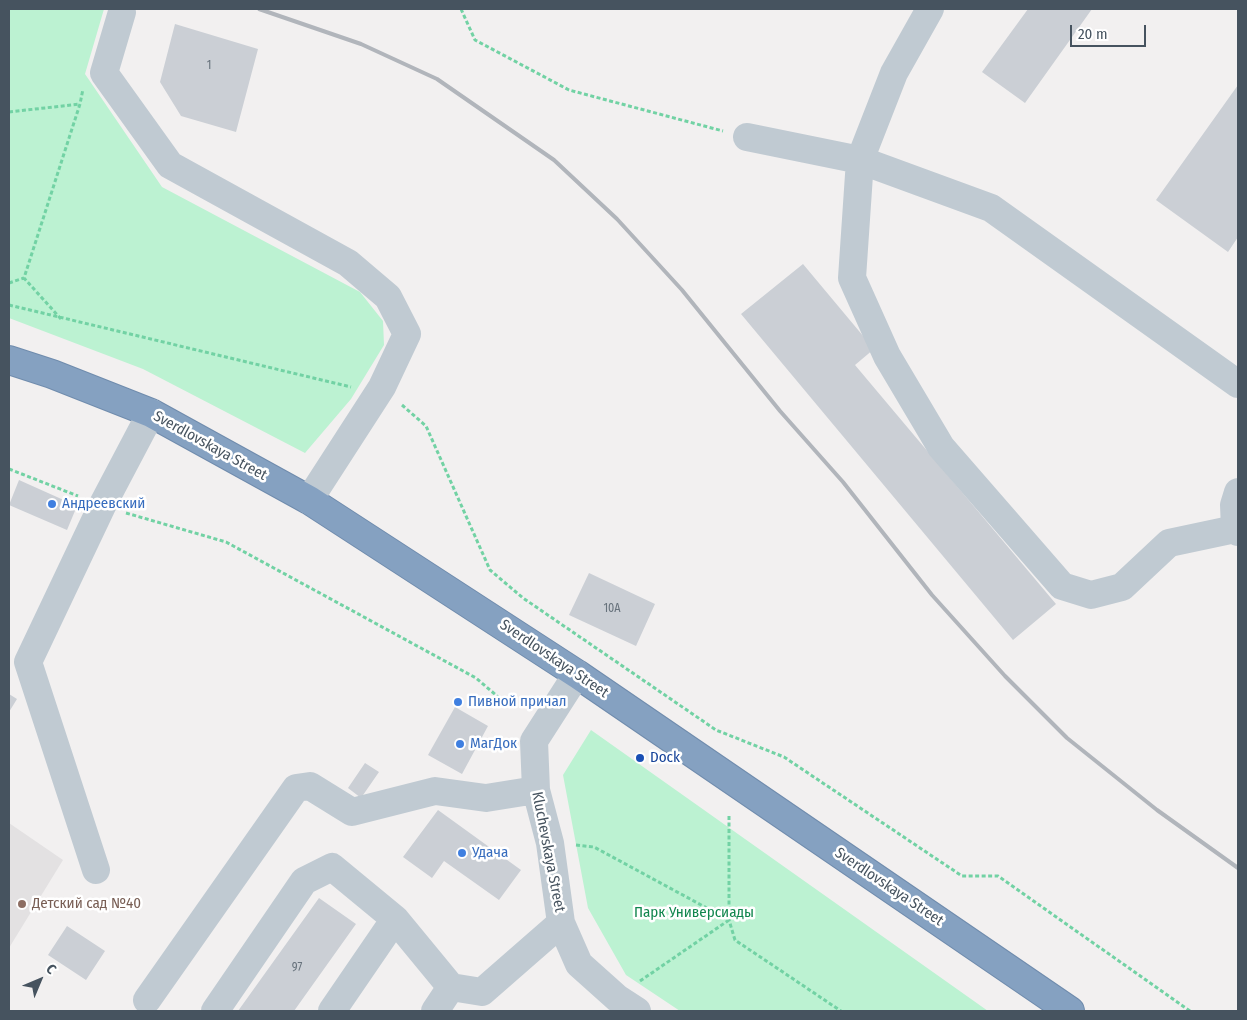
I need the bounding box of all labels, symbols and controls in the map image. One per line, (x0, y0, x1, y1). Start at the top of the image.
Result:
scale bar (1072, 15, 1148, 47)
text: 20 m (1078, 25, 1108, 43)
house number: 1 (207, 59, 211, 73)
street label: Sverdlovskaya Street (150, 407, 270, 485)
place label: Андреевский (62, 495, 145, 513)
marker: Андреевский (46, 498, 58, 510)
house number: 10А (603, 602, 621, 616)
street label: Sverdlovskaya Street (496, 616, 612, 702)
place label: Пивной причал (468, 693, 567, 711)
marker: Пивной причал (452, 696, 464, 708)
place label: МагДок (470, 735, 517, 753)
marker: МагДок (454, 738, 466, 750)
place label: Dock (650, 749, 680, 767)
marker: Dock (634, 752, 646, 764)
street label: Kluchevskaya Street (527, 790, 569, 914)
place label: Удача (472, 844, 508, 862)
street label: Sverdlovskaya Street (831, 844, 947, 930)
marker: Удача (456, 847, 468, 859)
place label: Детский сад №40 (32, 895, 141, 913)
marker: Детский сад №40 (16, 898, 28, 910)
park label: Парк Универсиады (634, 904, 754, 922)
north arrow (15, 955, 65, 1005)
text: С (42, 960, 60, 978)
house number: 97 (292, 961, 302, 975)

